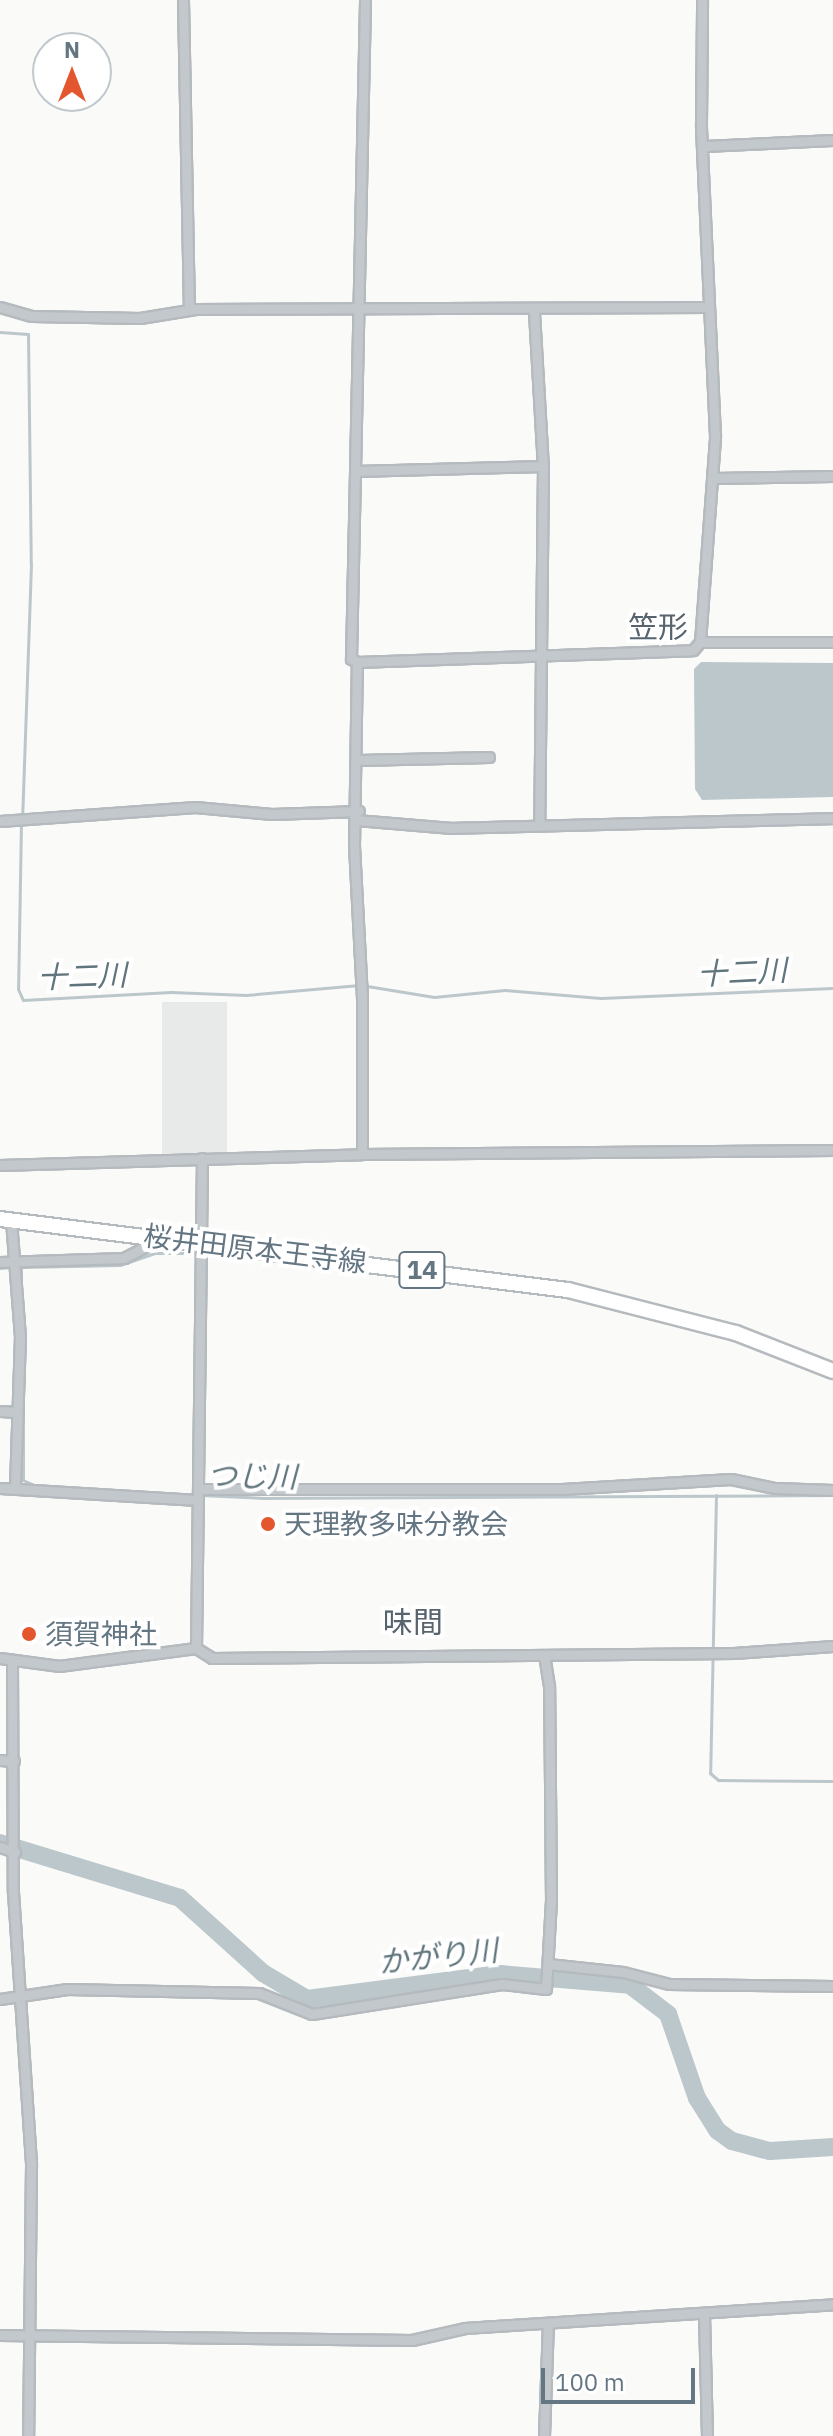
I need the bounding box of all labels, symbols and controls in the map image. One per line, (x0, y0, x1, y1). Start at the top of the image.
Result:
north arrow (32, 32, 112, 112)
text: N (64, 35, 80, 64)
district label: 笠形 (628, 609, 688, 645)
water label: 十二川 (696, 952, 788, 992)
water label: 十二川 (36, 956, 128, 996)
street label: 桜井田原本王寺線 (142, 1219, 368, 1279)
road number: 14 (398, 1248, 446, 1292)
water label: つじ川 (207, 1457, 297, 1495)
place label: 天理教多味分教会 (284, 1507, 508, 1541)
marker: 天理教多味分教会 (259, 1515, 277, 1533)
district label: 味間 (383, 1604, 443, 1640)
place label: 須賀神社 (45, 1617, 157, 1651)
marker: 須賀神社 (20, 1625, 38, 1643)
water label: かがり川 (376, 1932, 500, 1980)
scale bar (545, 2352, 699, 2402)
text: 100 m (555, 2366, 625, 2398)

